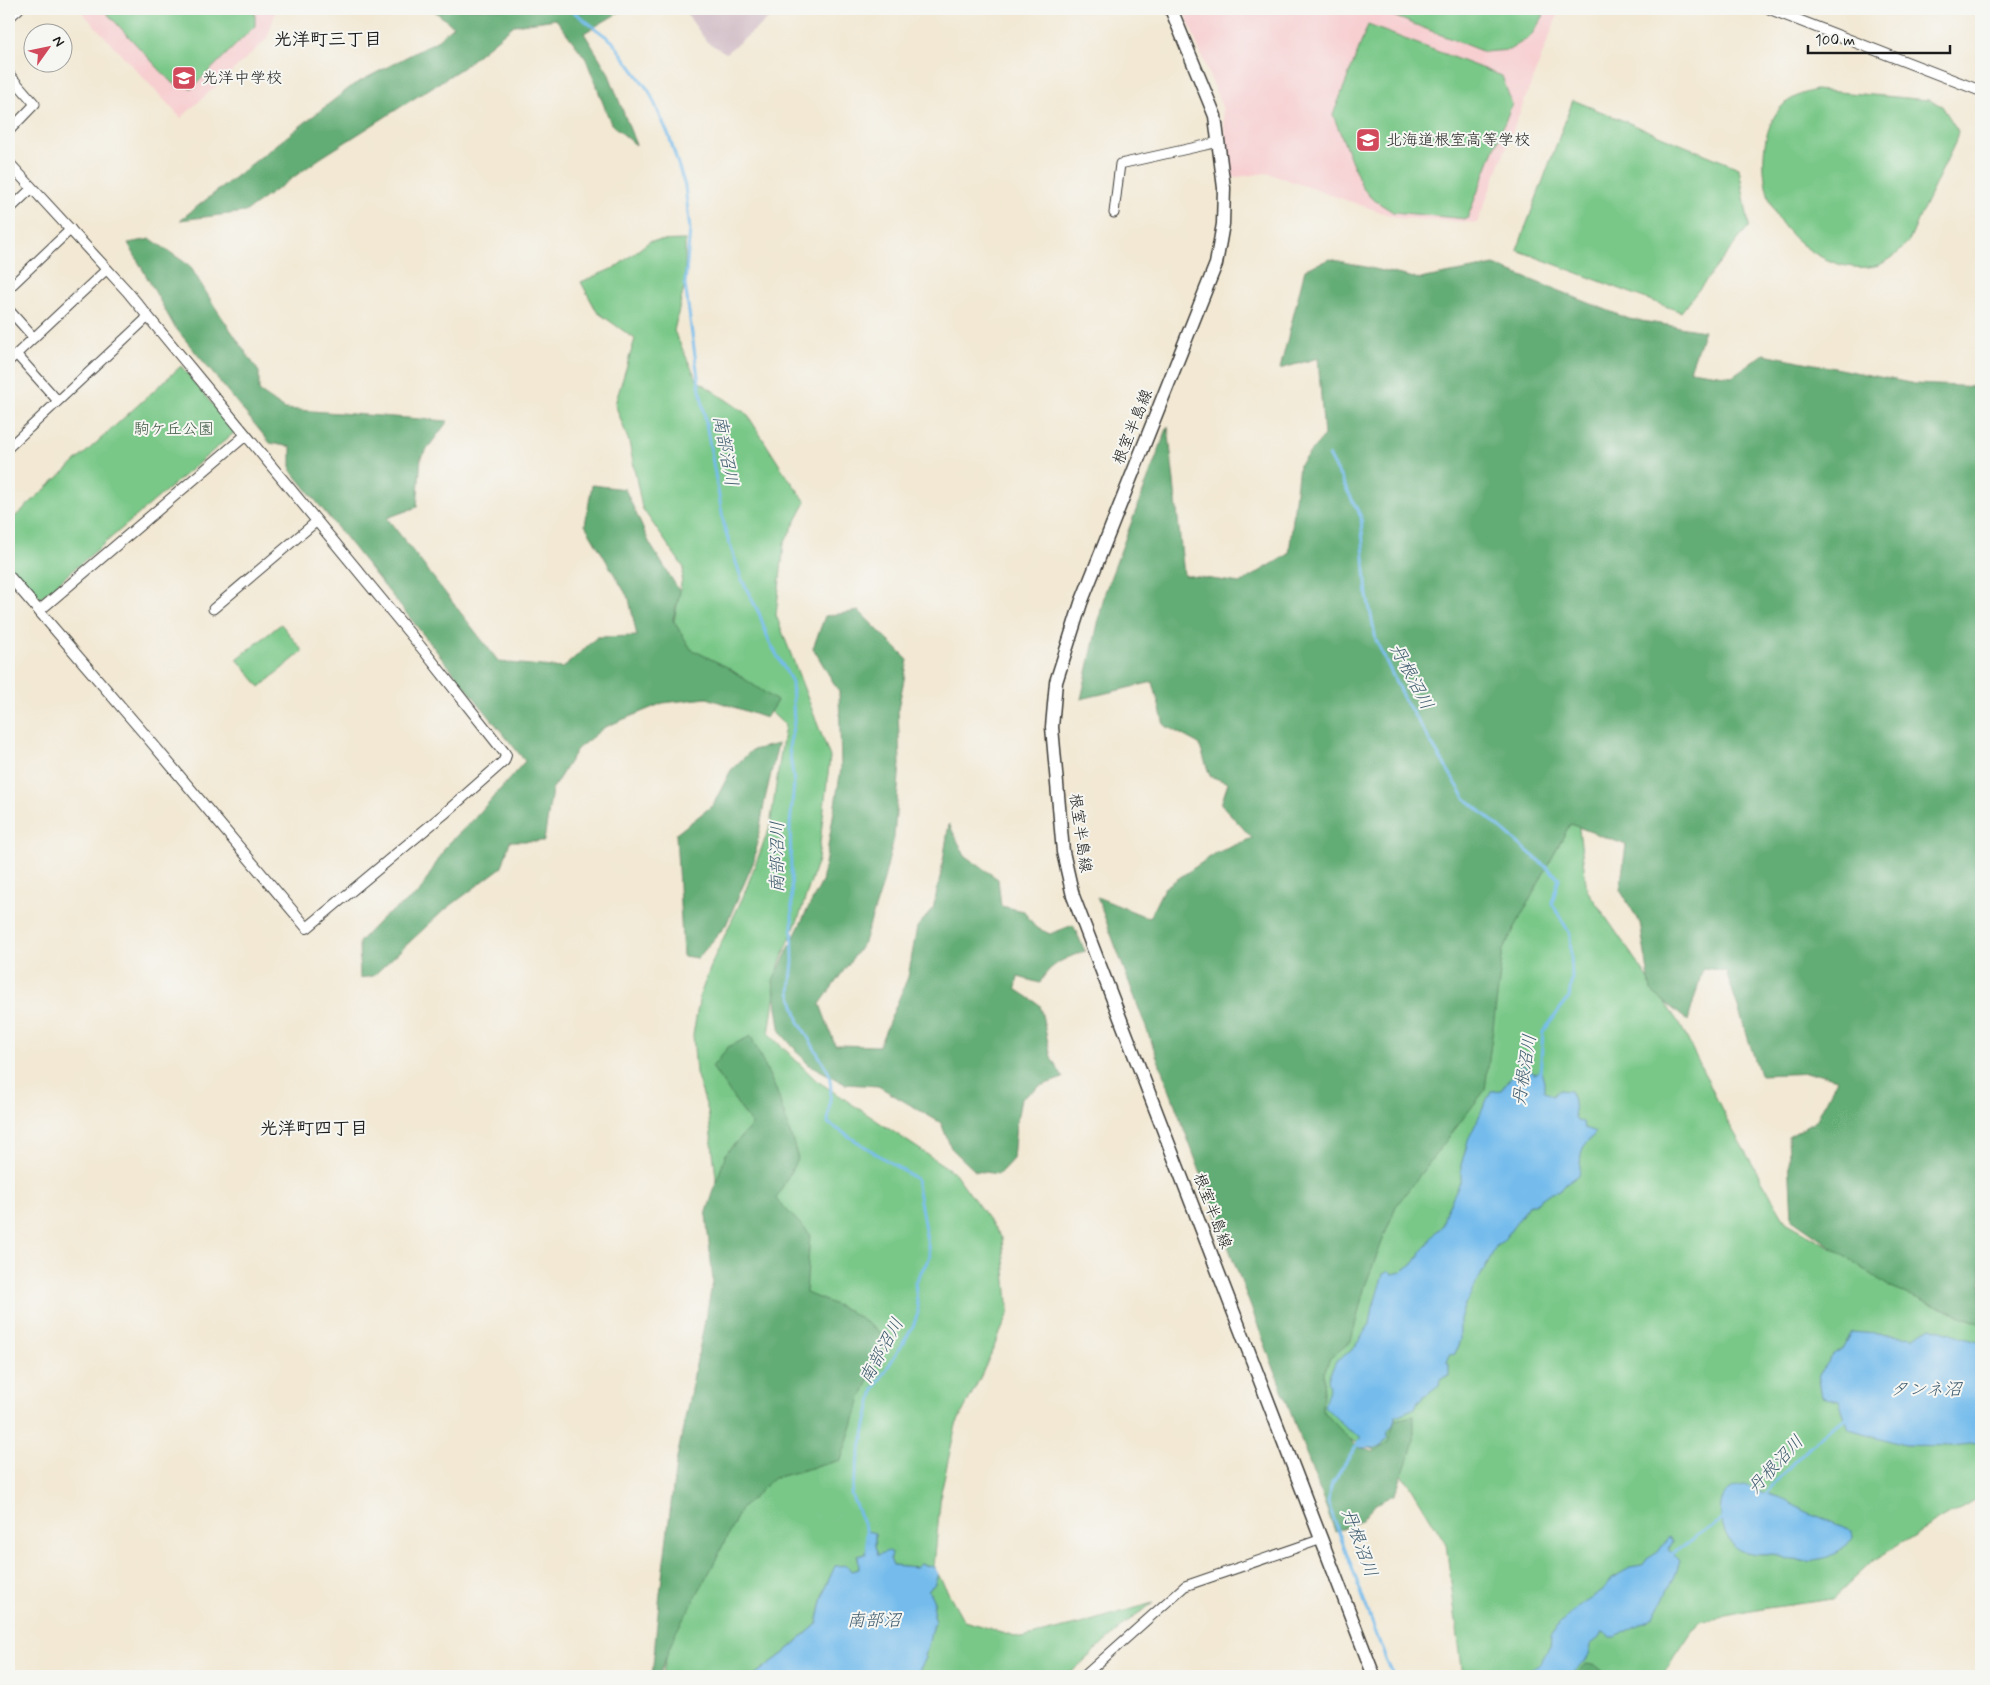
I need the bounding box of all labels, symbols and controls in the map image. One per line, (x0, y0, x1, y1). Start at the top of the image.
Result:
north arrow (22, 22, 72, 72)
scale bar (1808, 22, 1950, 54)
district label: 光洋町三丁目 (274, 28, 382, 52)
text: 100 m (1815, 31, 1855, 51)
text: N (48, 33, 68, 50)
school or university icon: 光洋中学校 (171, 65, 197, 91)
place label: 光洋中学校 (202, 68, 282, 89)
school or university icon: 北海道根室高等学校 (1355, 127, 1381, 153)
place label: 北海道根室高等学校 (1386, 130, 1530, 151)
street label: 根室半島線 (1108, 386, 1158, 468)
water label: 南部沼川 (707, 413, 743, 489)
park label: 駒ケ丘公園 (134, 419, 214, 440)
water label: 丹根沼川 (1384, 640, 1438, 714)
street label: 根室半島線 (1064, 792, 1096, 874)
water label: 南部沼川 (766, 821, 790, 893)
water label: 丹根沼川 (1508, 1033, 1542, 1107)
district label: 光洋町四丁目 (260, 1117, 368, 1141)
street label: 根室半島線 (1188, 1170, 1236, 1252)
water label: 南部沼川 (854, 1314, 910, 1388)
water label: タンネ沼 (1890, 1378, 1964, 1402)
water label: 丹根沼川 (1743, 1430, 1809, 1500)
water label: 丹根沼川 (1335, 1505, 1383, 1581)
water label: 南部沼 (847, 1609, 903, 1633)

